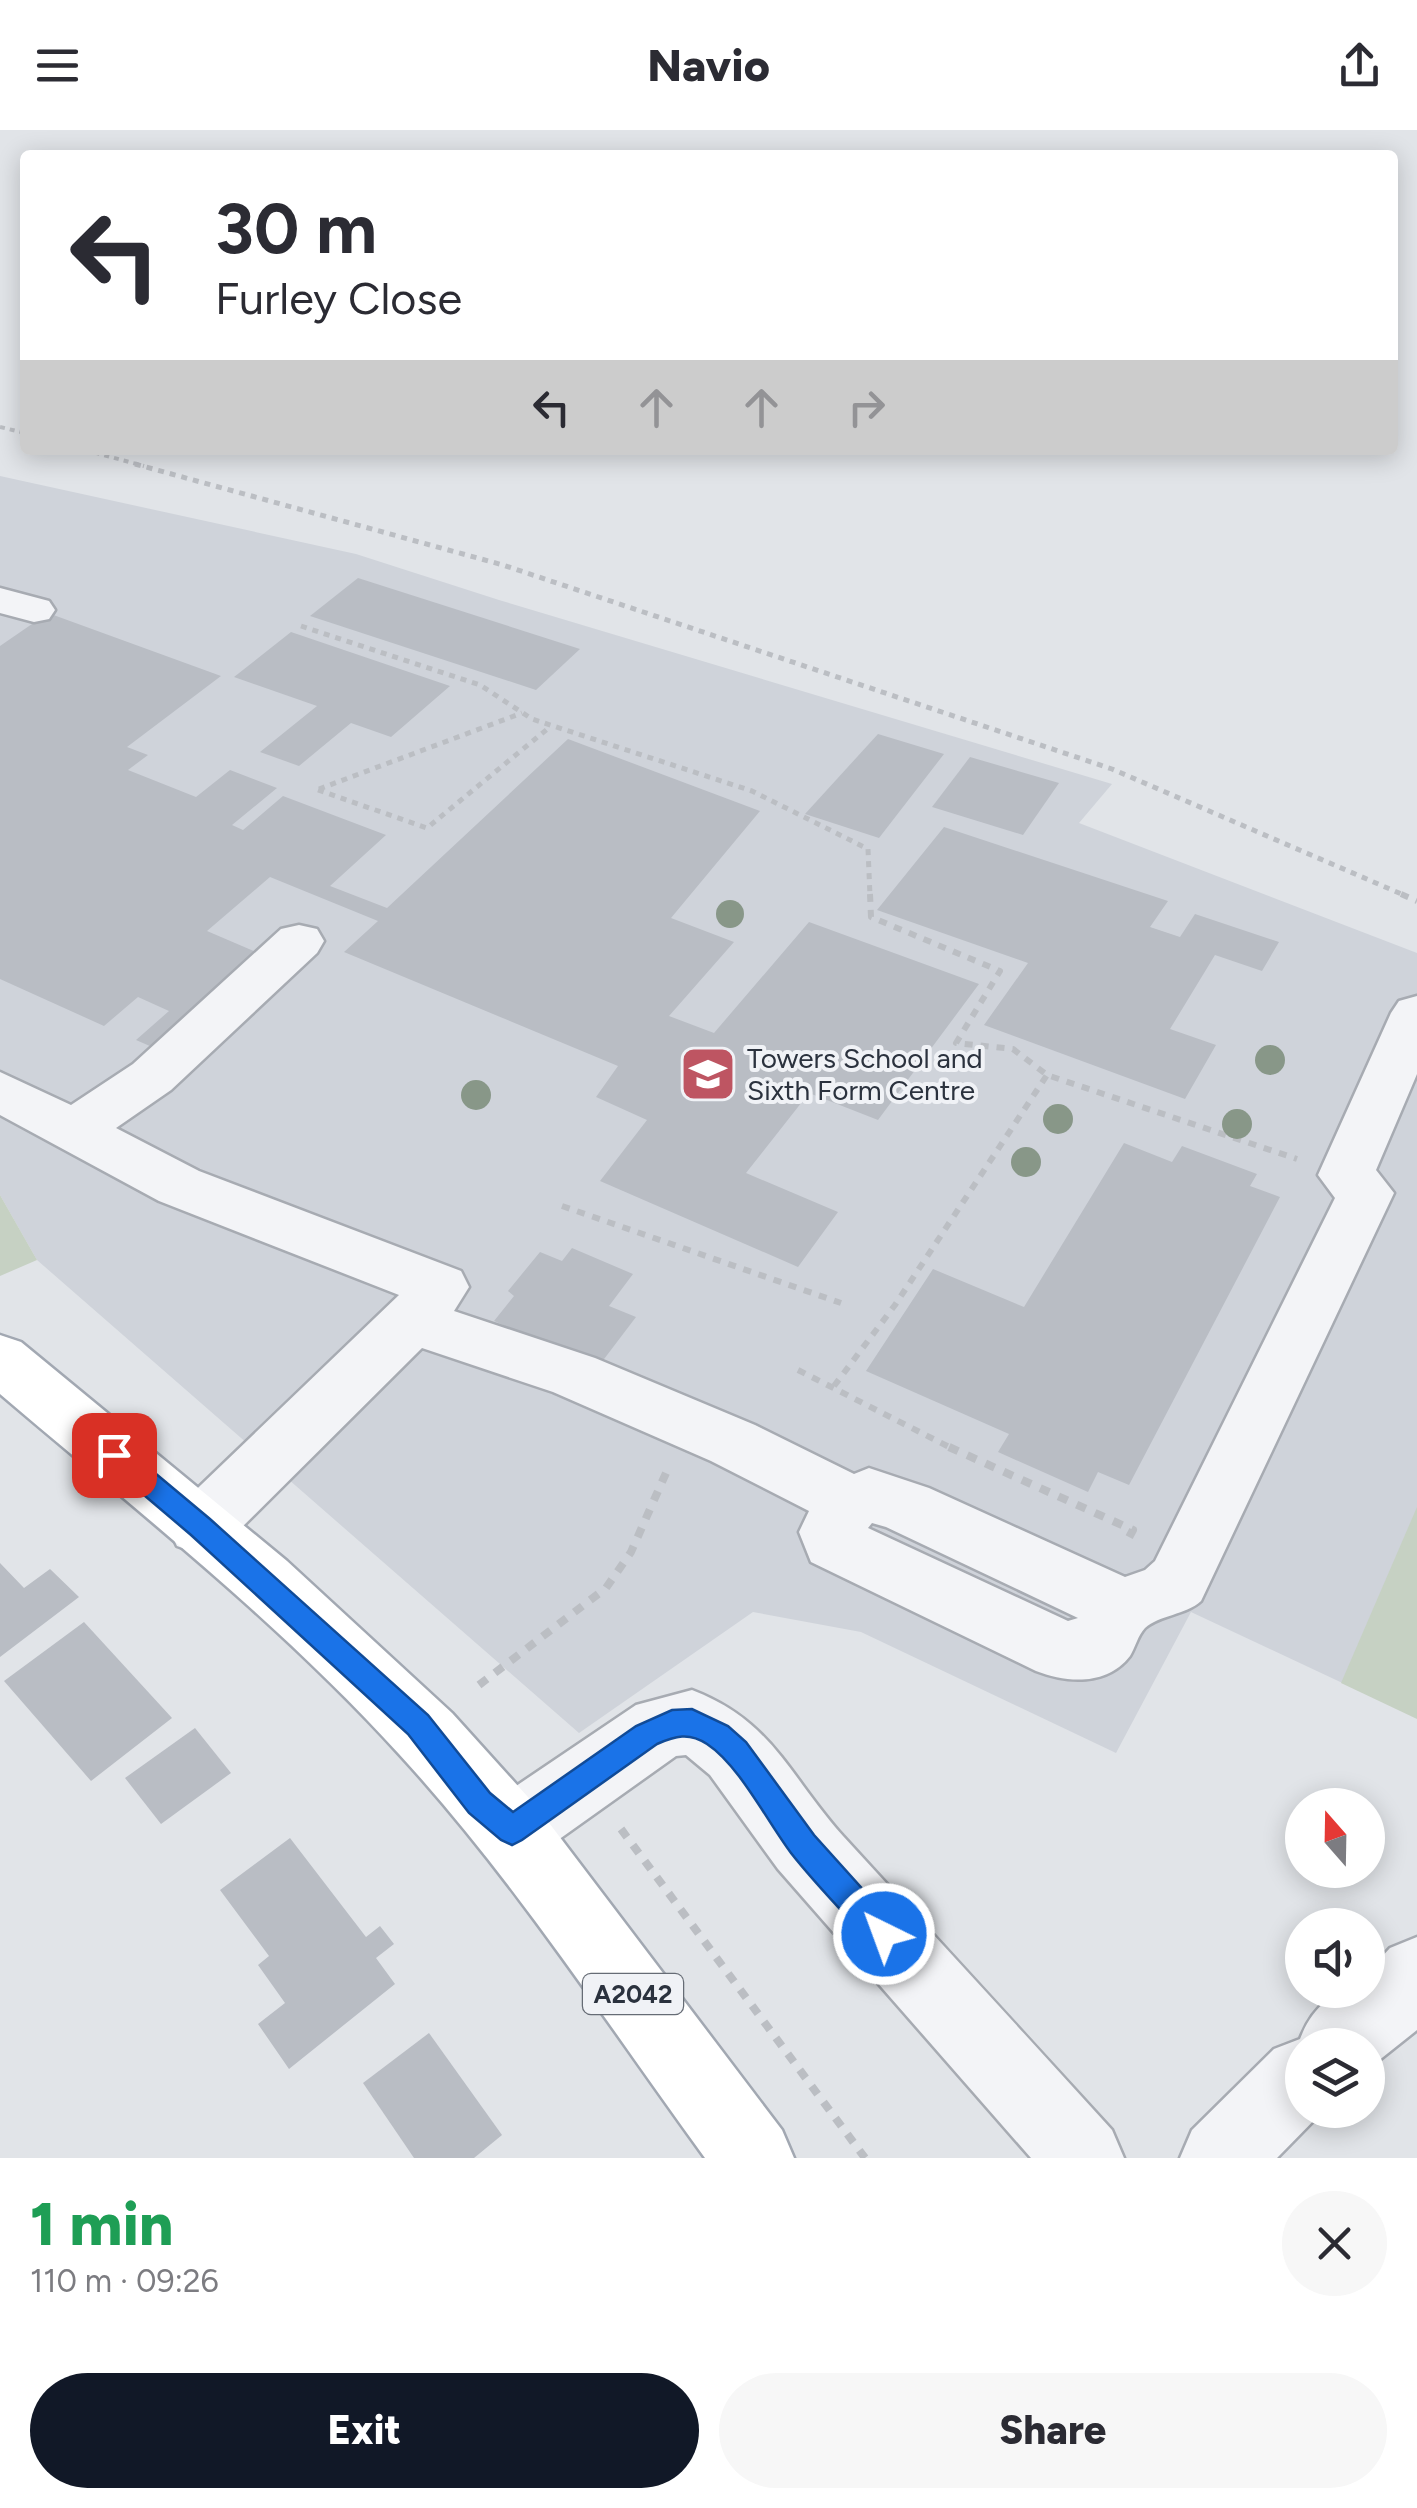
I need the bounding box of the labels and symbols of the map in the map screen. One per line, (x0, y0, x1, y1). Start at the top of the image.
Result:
place label: Towers School and Sixth Form Centre (747, 1041, 983, 1107)
school or university icon: Towers School and Sixth Form Centre (678, 1044, 738, 1104)
pin (72, 1413, 157, 1498)
north arrow (1285, 1788, 1385, 1888)
position arrow (832, 1882, 936, 1986)
road number: A2042 (583, 1974, 683, 2014)

